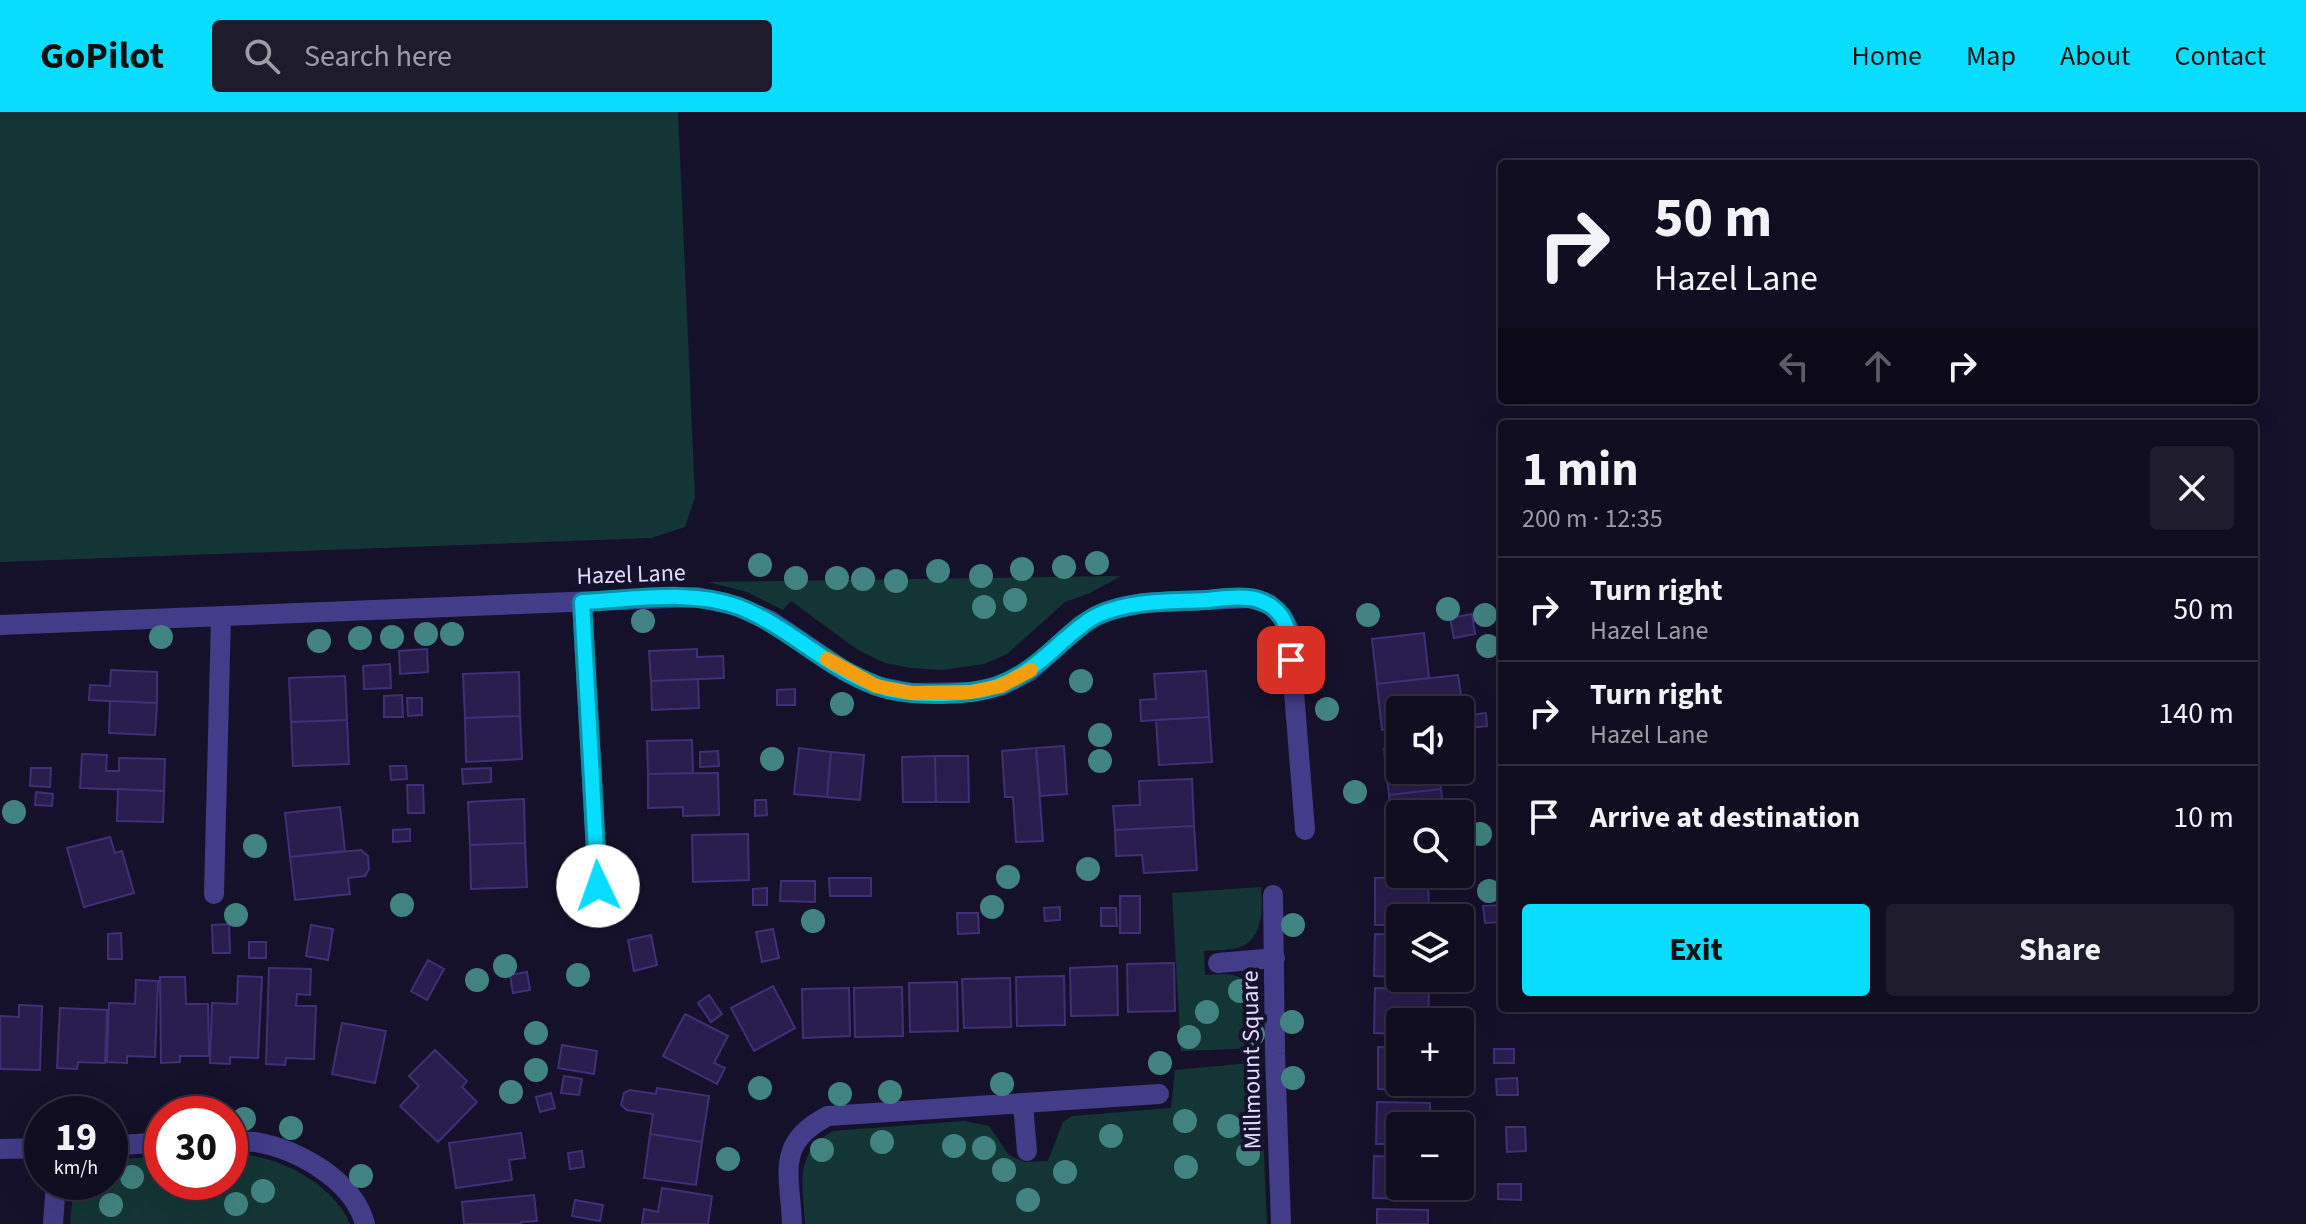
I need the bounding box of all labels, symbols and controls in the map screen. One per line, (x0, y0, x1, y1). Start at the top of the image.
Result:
search box (212, 20, 772, 92)
text: GoPilot (40, 29, 164, 83)
icon: search (240, 34, 284, 78)
text: Search here (304, 35, 452, 78)
text: Home (1851, 36, 1922, 76)
text: Map (1966, 36, 2016, 76)
text: About (2060, 36, 2131, 76)
text: Contact (2175, 36, 2266, 76)
text: 50 m (1654, 179, 1772, 258)
icon: right (1522, 192, 1626, 296)
text: Hazel Lane (1654, 253, 1818, 304)
icon: left (1772, 344, 1816, 388)
icon: ahead (1856, 344, 1900, 388)
icon: right (1940, 344, 1984, 388)
text: 1 min (1522, 436, 1639, 504)
button: close (2150, 446, 2234, 530)
text: 200 m · 12:35 (1522, 500, 1663, 537)
street label: Hazel Lane (576, 555, 686, 594)
text: Turn right (1590, 569, 1722, 612)
icon: right (1522, 587, 1566, 631)
text: 50 m (2173, 588, 2234, 631)
text: Hazel Lane (1590, 612, 1708, 649)
pin (1257, 626, 1325, 694)
icon: arrive (1269, 638, 1313, 682)
text: Turn right (1590, 673, 1722, 716)
icon: right (1522, 691, 1566, 735)
text: 140 m (2158, 692, 2234, 735)
map controls (1386, 696, 1474, 1200)
button: sound (1386, 696, 1474, 784)
text: Hazel Lane (1590, 716, 1708, 753)
icon: arrive (1522, 795, 1566, 839)
text: Arrive at destination (1590, 796, 1860, 839)
text: 10 m (2173, 796, 2234, 839)
button: search (1386, 800, 1474, 888)
position arrow (556, 844, 640, 928)
button: layers (1386, 904, 1474, 992)
button: Exit (1522, 904, 1870, 996)
button: Share (1886, 904, 2234, 996)
street label: Millmount Square (1232, 970, 1271, 1150)
button: + (1386, 1008, 1474, 1096)
speed limit sign: 30 (144, 1096, 248, 1200)
text: 19 (55, 1109, 97, 1166)
button: − (1386, 1112, 1474, 1200)
text: km/h (54, 1154, 98, 1182)

